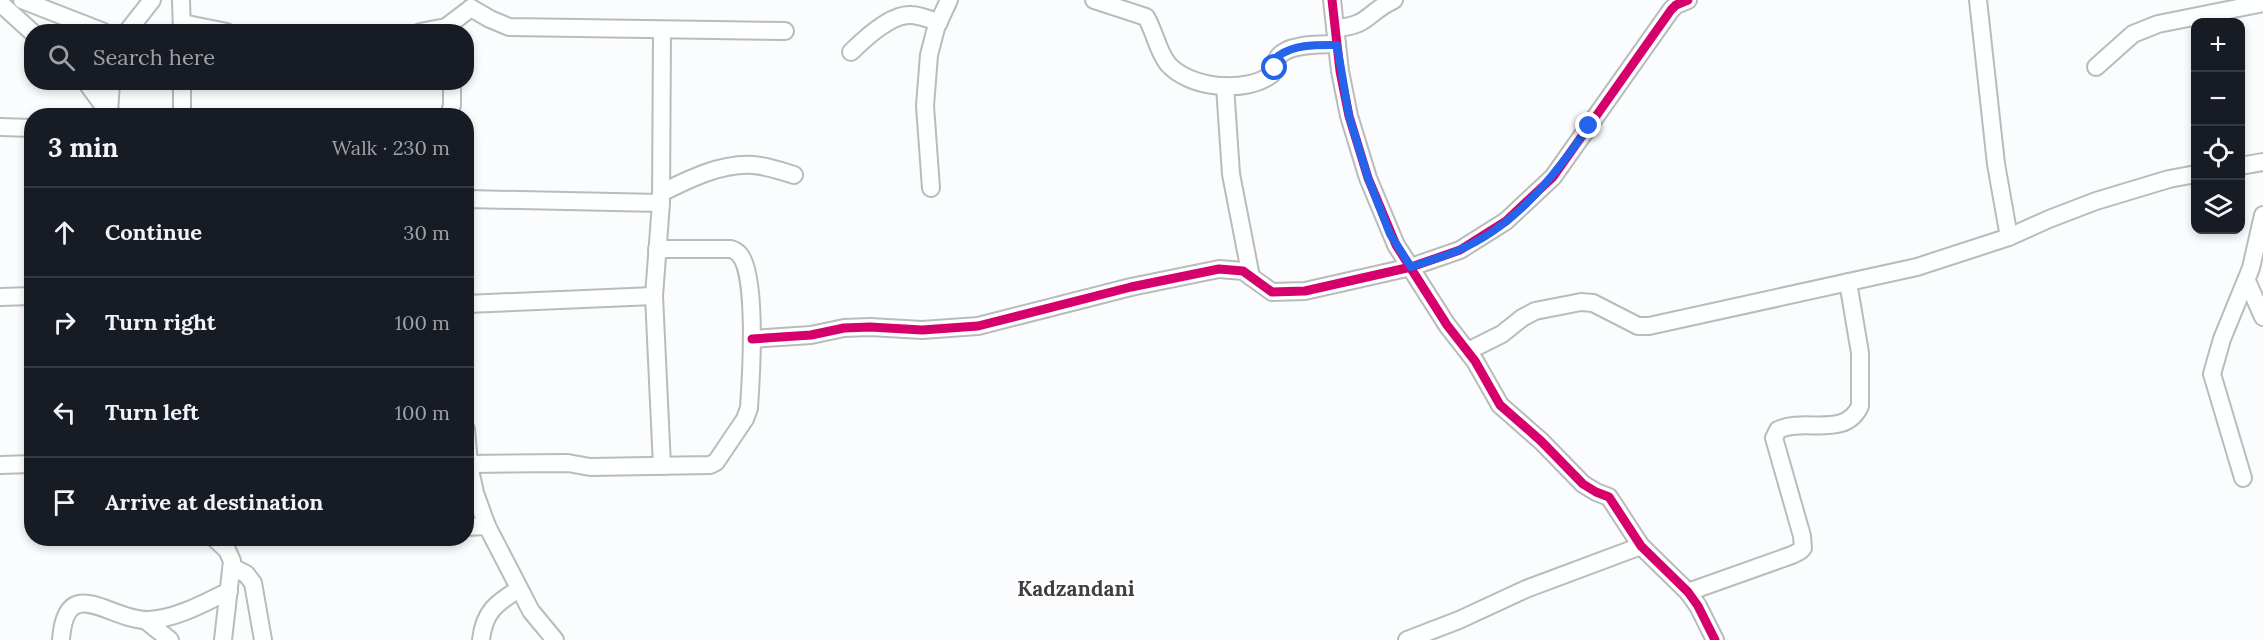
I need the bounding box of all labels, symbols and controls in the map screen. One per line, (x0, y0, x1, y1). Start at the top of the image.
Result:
map controls (2191, 18, 2245, 234)
button: + (2191, 18, 2245, 72)
search box (24, 24, 474, 90)
icon: search (45, 41, 78, 74)
text: Search here (93, 43, 215, 71)
route start (1261, 54, 1287, 80)
button: − (2191, 72, 2245, 126)
route end (1575, 112, 1601, 138)
button: locate (2191, 126, 2245, 180)
text: 3 min (48, 131, 118, 164)
text: Walk · 230 m (332, 135, 450, 160)
button: layers (2191, 180, 2245, 234)
icon: ahead (48, 216, 81, 249)
text: Continue (105, 218, 202, 246)
text: 30 m (403, 220, 450, 245)
icon: right (48, 306, 81, 339)
text: Turn right (105, 308, 216, 336)
text: 100 m (395, 310, 450, 335)
icon: left (48, 396, 81, 429)
text: Turn left (105, 398, 199, 426)
text: 100 m (395, 400, 450, 425)
icon: arrive (48, 486, 81, 519)
text: Arrive at destination (105, 488, 323, 516)
district label: Kadzandani (1017, 575, 1135, 602)

